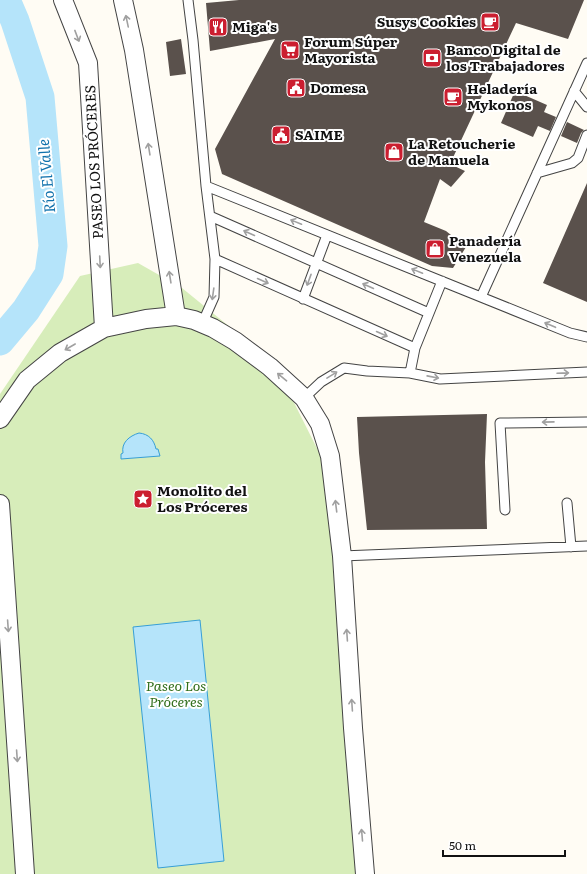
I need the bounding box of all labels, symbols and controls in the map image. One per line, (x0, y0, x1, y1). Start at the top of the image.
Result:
place label: Susys Cookies (377, 11, 476, 31)
cafe icon: Susys Cookies (479, 11, 501, 33)
one-way arrow (123, 14, 131, 27)
restaurant icon: Miga's (207, 16, 229, 38)
place label: Miga's (232, 16, 277, 36)
one-way arrow (74, 30, 82, 42)
place label: Forum Súper Mayorista (304, 31, 398, 67)
supermarket icon: Forum Súper Mayorista (279, 39, 301, 61)
place label: Banco Digital de los Trabajadores (446, 39, 565, 75)
bank icon: Banco Digital de los Trabajadores (421, 47, 443, 69)
public building icon: Domesa (285, 77, 307, 99)
place label: Domesa (310, 77, 367, 97)
place label: Heladería Mykonos (467, 78, 538, 114)
street label: PASEO LOS PRÓCERES (79, 85, 107, 239)
cafe icon: Heladería Mykonos (442, 86, 464, 108)
public building icon: SAIME (270, 124, 292, 146)
place label: SAIME (295, 124, 343, 144)
place label: La Retoucherie de Manuela (408, 133, 515, 169)
water label: Río El Valle (31, 138, 60, 214)
shop icon: La Retoucherie de Manuela (383, 141, 405, 163)
one-way arrow (145, 143, 153, 156)
one-way arrow (290, 218, 302, 226)
one-way arrow (244, 229, 256, 236)
place label: Panadería Venezuela (449, 230, 522, 266)
shop icon: Panadería Venezuela (424, 238, 446, 260)
one-way arrow (96, 255, 103, 268)
one-way arrow (411, 267, 423, 274)
one-way arrow (165, 271, 173, 284)
one-way arrow (305, 273, 313, 285)
one-way arrow (257, 278, 269, 285)
one-way arrow (362, 282, 374, 289)
one-way arrow (209, 287, 217, 300)
one-way arrow (544, 321, 556, 328)
one-way arrow (375, 331, 387, 338)
one-way arrow (64, 344, 76, 352)
one-way arrow (326, 370, 338, 378)
one-way arrow (556, 370, 569, 377)
one-way arrow (277, 373, 288, 382)
one-way arrow (426, 374, 439, 382)
one-way arrow (542, 419, 555, 426)
place label: Monolito del Los Próceres (157, 480, 247, 516)
place icon: Monolito del Los Próceres (132, 488, 154, 510)
one-way arrow (332, 500, 340, 513)
one-way arrow (5, 619, 12, 632)
one-way arrow (344, 629, 351, 642)
park label: Paseo Los Próceres (146, 675, 206, 711)
one-way arrow (348, 699, 355, 712)
one-way arrow (14, 749, 21, 762)
one-way arrow (358, 829, 365, 842)
scale bar (443, 832, 565, 858)
text: 50 m (449, 836, 476, 854)

